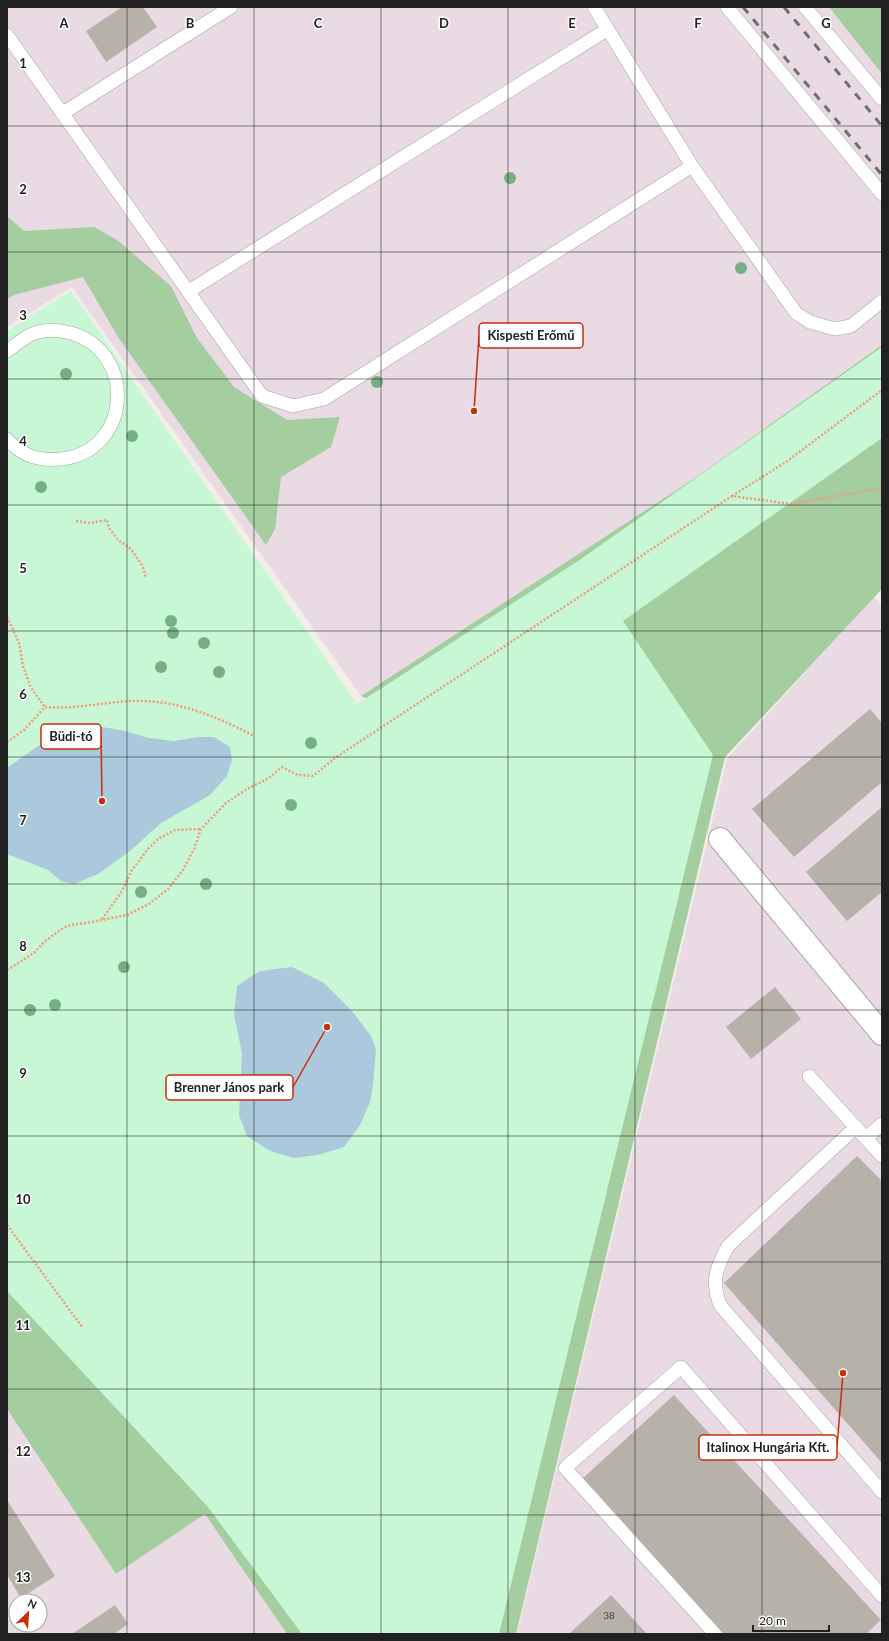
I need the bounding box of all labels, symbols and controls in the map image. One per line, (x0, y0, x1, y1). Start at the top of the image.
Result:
text: A (58, 15, 69, 31)
text: B (186, 15, 195, 31)
text: C (314, 15, 323, 31)
text: D (439, 15, 449, 31)
text: E (568, 15, 576, 31)
text: F (694, 15, 702, 31)
text: G (821, 15, 831, 31)
text: 1 (19, 55, 27, 71)
text: 2 (19, 181, 27, 197)
text: 3 (19, 307, 27, 323)
callout: Kispesti Erőmű (479, 323, 583, 348)
text: Kispesti Erőmű (487, 327, 575, 343)
text: 4 (19, 433, 27, 449)
text: 5 (19, 560, 27, 576)
text: 6 (19, 686, 27, 702)
callout: Büdi-tó (41, 724, 101, 749)
text: Büdi-tó (49, 728, 93, 744)
text: 7 (19, 812, 27, 828)
text: 8 (19, 938, 27, 954)
text: 9 (19, 1065, 27, 1081)
callout: Brenner János park (166, 1075, 293, 1100)
text: Brenner János park (174, 1079, 284, 1095)
text: 10 (15, 1191, 31, 1207)
text: 11 (15, 1317, 31, 1333)
callout: Italinox Hungária Kft. (699, 1435, 837, 1460)
text: Italinox Hungária Kft. (707, 1439, 829, 1455)
text: 12 (15, 1443, 31, 1459)
text: 13 (15, 1569, 31, 1585)
north arrow (8, 1593, 48, 1633)
text: N (26, 1596, 39, 1611)
scale bar (753, 1607, 829, 1633)
house number: 38 (603, 1609, 615, 1621)
text: 20 m (759, 1613, 786, 1628)

